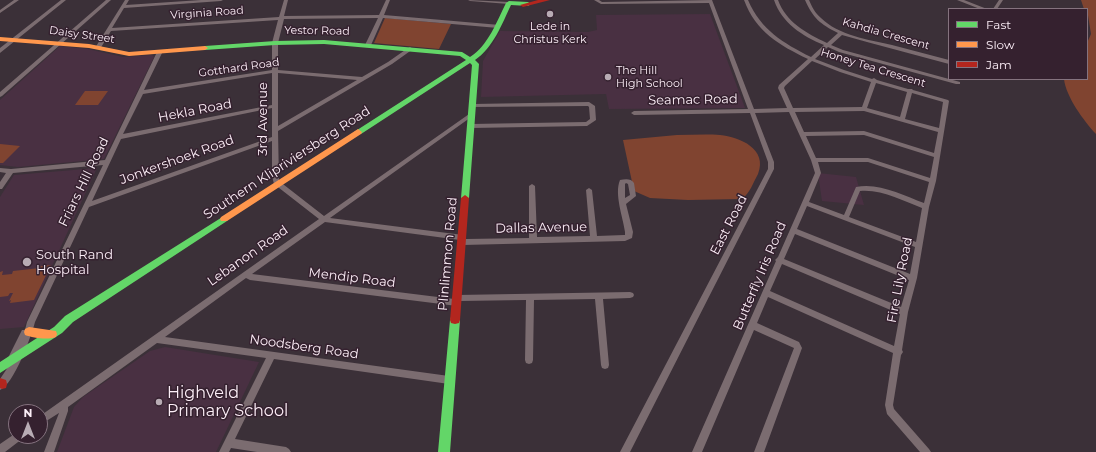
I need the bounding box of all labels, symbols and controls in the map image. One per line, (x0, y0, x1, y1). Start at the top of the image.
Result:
street label: Virginia Road (170, 4, 244, 22)
legend (948, 8, 1088, 80)
marker: Lede in Christus Kerk (545, 9, 555, 19)
street label: Kahdia Crescent (841, 15, 931, 53)
text: Fast (986, 17, 1011, 32)
place label: Lede in Christus Kerk (513, 20, 587, 46)
street label: Daisy Street (48, 24, 116, 46)
street label: Yestor Road (284, 24, 350, 38)
text: Slow (986, 37, 1015, 52)
street label: Honey Tea Crescent (819, 46, 927, 90)
street label: Gotthard Road (198, 56, 280, 80)
text: Jam (986, 57, 1012, 72)
place label: The Hill High School (616, 64, 683, 90)
marker: The Hill High School (603, 72, 613, 82)
street label: 3rd Avenue (255, 82, 271, 156)
street label: Seamac Road (648, 91, 738, 109)
street label: Hekla Road (157, 96, 233, 126)
street label: Southern Klipriviersberg Road (201, 103, 373, 223)
street label: Jonkershoek Road (118, 132, 236, 188)
street label: Friars Hill Road (56, 135, 112, 229)
street label: East Road (707, 192, 751, 258)
street label: Plinlimmon Road (435, 197, 461, 311)
street label: Dallas Avenue (495, 219, 587, 237)
street label: Butterfly Iris Road (730, 219, 790, 333)
street label: Lebanon Road (205, 222, 291, 290)
street label: Fire Lily Road (884, 236, 916, 324)
place label: South Rand Hospital (36, 247, 113, 278)
marker: South Rand Hospital (21, 256, 33, 268)
street label: Mendip Road (308, 265, 396, 291)
street label: Noodsberg Road (248, 332, 360, 362)
place label: Highveld Primary School (167, 383, 288, 421)
marker: Highveld Primary School (154, 397, 164, 407)
north arrow (8, 404, 48, 444)
text: N (24, 406, 32, 420)

